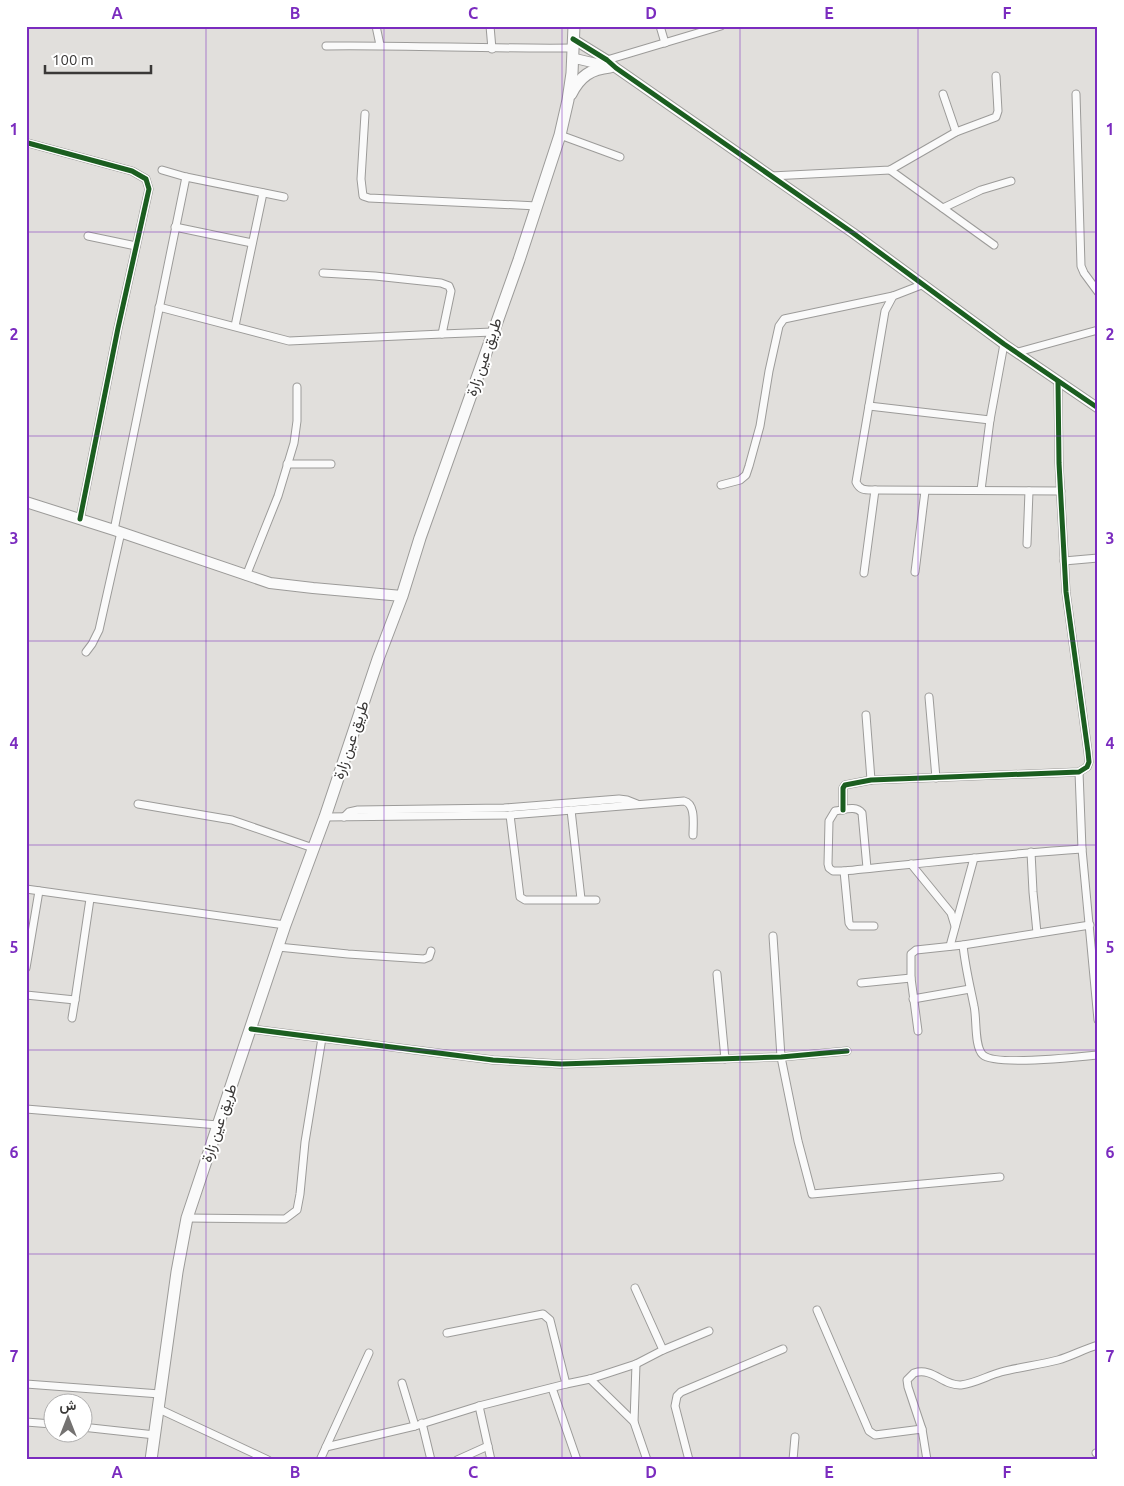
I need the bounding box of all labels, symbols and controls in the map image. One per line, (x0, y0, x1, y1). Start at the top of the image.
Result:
text: A (111, 4, 123, 22)
text: B (290, 4, 300, 22)
text: C (468, 4, 478, 22)
text: D (645, 4, 657, 22)
text: E (824, 4, 834, 22)
text: F (1003, 4, 1012, 22)
scale bar (45, 42, 151, 74)
text: 100 m (52, 51, 94, 68)
text: 1 (9, 120, 19, 138)
text: 1 (1105, 120, 1115, 138)
street label: طريق عين زارة (462, 315, 507, 399)
text: 2 (9, 325, 19, 343)
text: 2 (1105, 325, 1115, 343)
text: 3 (9, 529, 19, 547)
text: 3 (1105, 529, 1115, 547)
street label: طريق عين زارة (329, 698, 374, 782)
text: 4 (9, 734, 19, 752)
text: 4 (1105, 734, 1115, 752)
text: 5 (9, 938, 19, 956)
text: 5 (1105, 938, 1115, 956)
street label: طريق عين زارة (197, 1081, 242, 1165)
text: 6 (9, 1143, 19, 1161)
text: 6 (1105, 1143, 1115, 1161)
text: 7 (9, 1347, 19, 1365)
text: 7 (1105, 1347, 1115, 1365)
north arrow (42, 1394, 92, 1444)
text: ش (60, 1397, 77, 1414)
text: A (111, 1463, 123, 1481)
text: B (290, 1463, 300, 1481)
text: C (468, 1463, 478, 1481)
text: D (645, 1463, 657, 1481)
text: E (824, 1463, 834, 1481)
text: F (1003, 1463, 1012, 1481)

